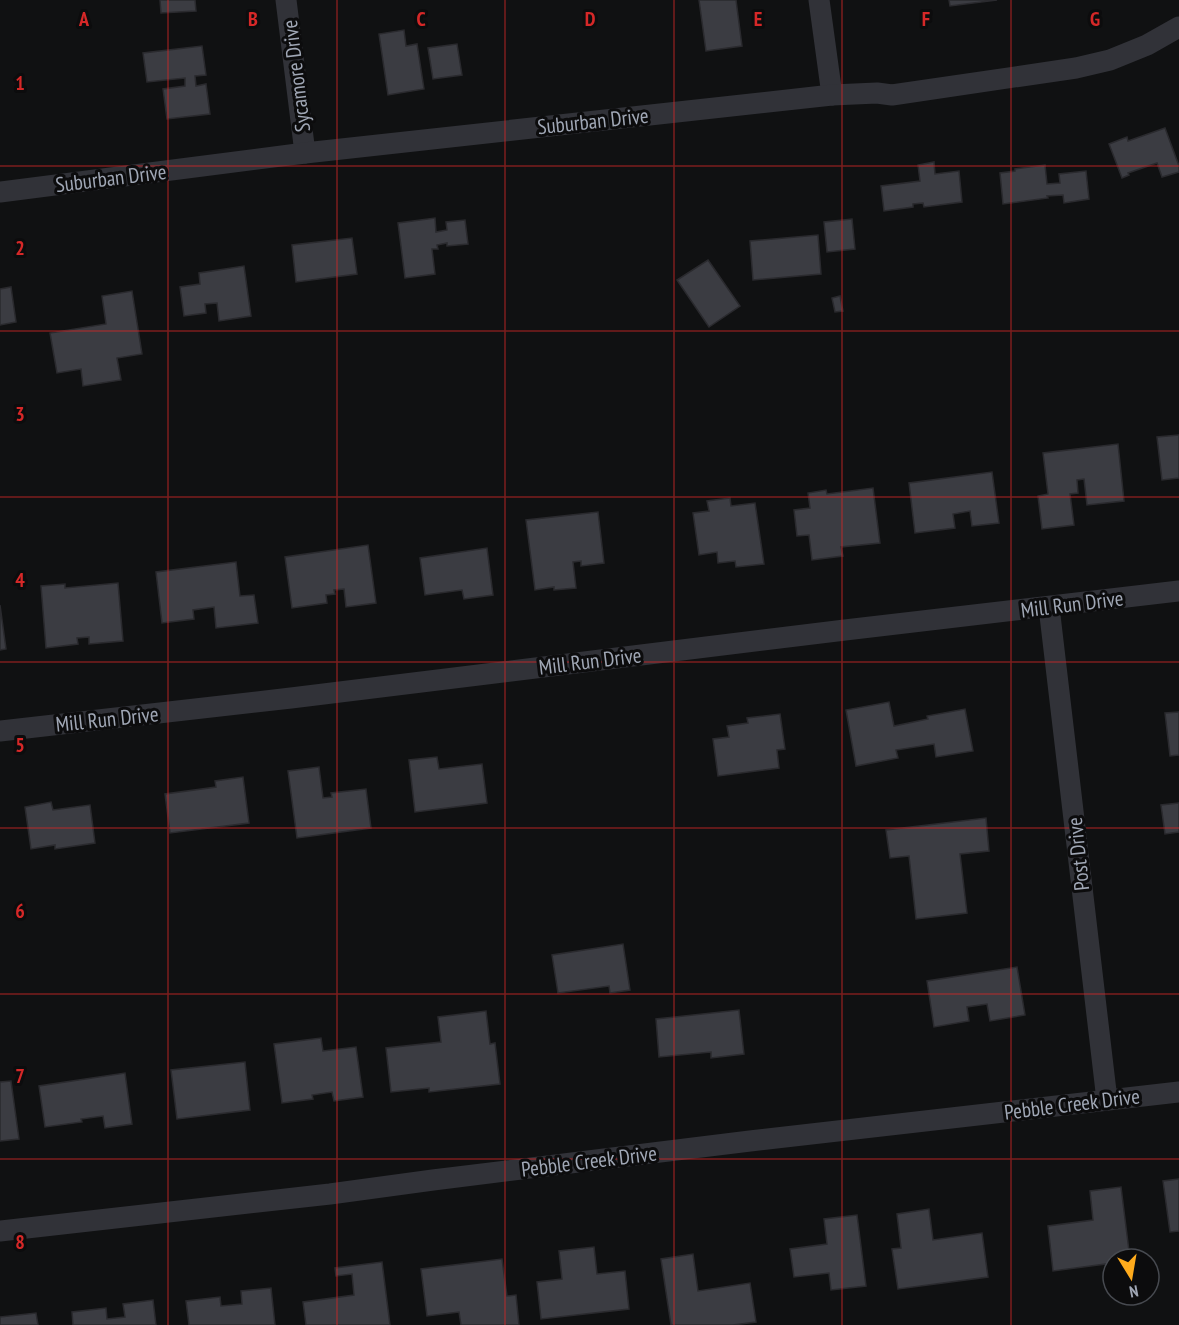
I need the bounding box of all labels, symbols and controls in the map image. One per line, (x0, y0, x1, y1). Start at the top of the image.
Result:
text: A (78, 6, 90, 32)
text: B (248, 6, 258, 32)
text: C (416, 6, 426, 32)
text: D (585, 6, 596, 32)
text: E (754, 6, 762, 32)
text: F (922, 6, 930, 32)
text: G (1090, 6, 1100, 32)
street label: Sycamore Drive (276, 19, 316, 133)
text: 1 (15, 70, 25, 96)
street label: Suburban Drive (536, 102, 650, 140)
street label: Suburban Drive (54, 158, 168, 198)
text: 2 (15, 235, 25, 261)
text: 3 (15, 401, 25, 427)
text: 4 (15, 567, 25, 593)
street label: Mill Run Drive (1019, 584, 1125, 624)
street label: Mill Run Drive (537, 641, 643, 681)
street label: Mill Run Drive (54, 700, 160, 738)
text: 5 (15, 732, 25, 758)
street label: Post Drive (1061, 816, 1095, 892)
text: 6 (15, 898, 25, 924)
text: 7 (15, 1063, 25, 1089)
street label: Pebble Creek Drive (1003, 1082, 1141, 1126)
street label: Pebble Creek Drive (520, 1139, 658, 1183)
text: 8 (15, 1229, 25, 1255)
north arrow (1101, 1247, 1161, 1307)
text: N (1128, 1281, 1140, 1302)

